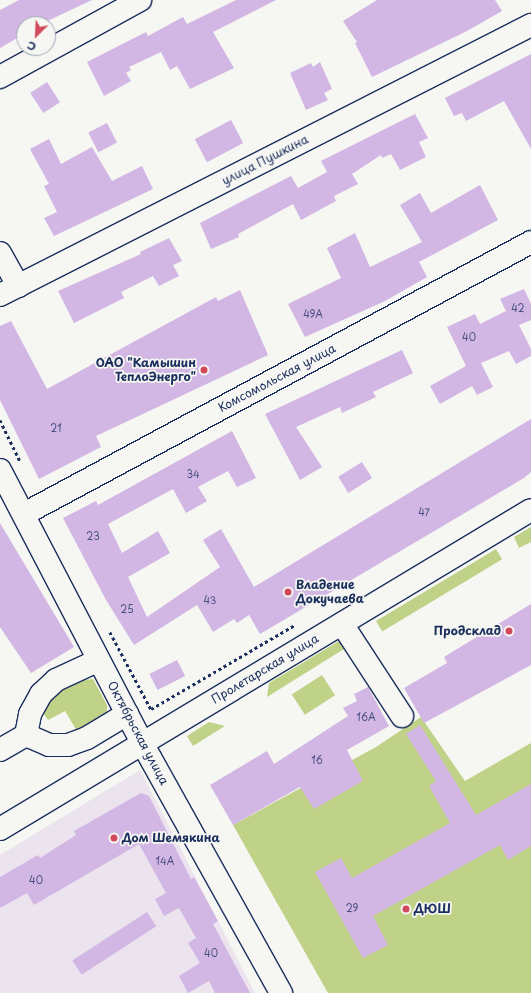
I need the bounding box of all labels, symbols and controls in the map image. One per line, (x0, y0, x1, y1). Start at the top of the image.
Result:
north arrow (16, 16, 56, 56)
text: С (24, 37, 39, 56)
street label: улица Пушкина (219, 132, 311, 188)
house number: 42 (511, 302, 525, 314)
house number: 49А (303, 308, 323, 320)
house number: 40 (462, 331, 476, 343)
street label: Комсомольская улица (215, 341, 339, 415)
place label: ОАО "Камышин ТеплоЭнерго" (95, 356, 196, 384)
marker: ОАО "Камышин ТеплоЭнерго" (199, 365, 209, 375)
house number: 21 (50, 422, 62, 434)
house number: 34 (186, 468, 200, 480)
house number: 47 (418, 506, 430, 518)
house number: 23 (86, 530, 100, 542)
place label: Владение Докучаева (296, 578, 364, 606)
marker: Владение Докучаева (283, 587, 293, 597)
house number: 43 (204, 594, 216, 606)
house number: 25 (120, 603, 134, 615)
place label: Продсклад (434, 624, 501, 638)
marker: Продсклад (504, 626, 514, 636)
street label: Пролетарская улица (208, 631, 322, 707)
street label: Октябрьская улица (104, 678, 172, 788)
house number: 16А (356, 711, 376, 723)
house number: 16 (311, 754, 323, 766)
place label: Дом Шемякина (122, 831, 220, 845)
marker: Дом Шемякина (109, 833, 119, 843)
house number: 14А (156, 855, 174, 867)
house number: 40 (29, 874, 43, 886)
house number: 29 (346, 902, 358, 914)
place label: ДЮШ (414, 902, 451, 916)
marker: ДЮШ (401, 904, 411, 914)
house number: 40 (204, 947, 218, 959)

